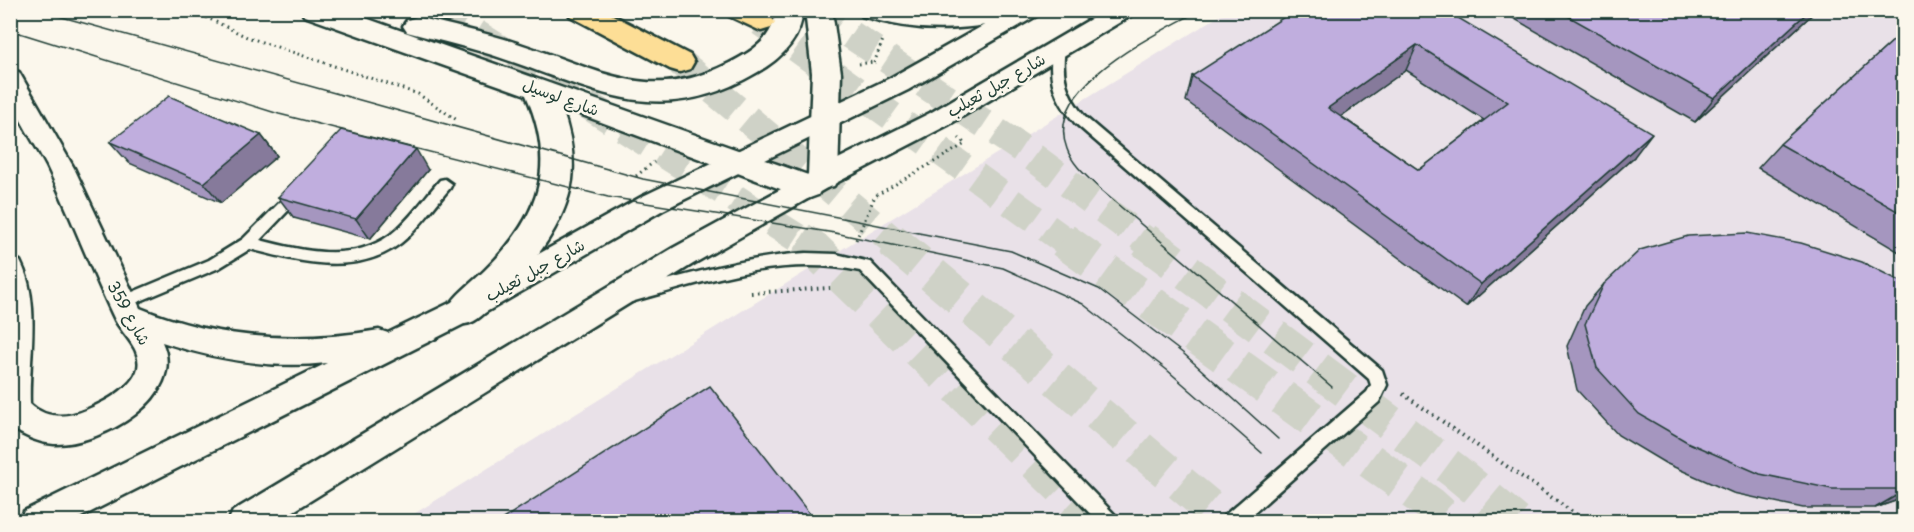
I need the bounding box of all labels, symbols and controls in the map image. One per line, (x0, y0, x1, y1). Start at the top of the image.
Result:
street label: شارع جبل ثعيلب (942, 46, 1050, 123)
street label: شارع لوسيل (519, 71, 603, 122)
street label: شارع جبل ثعيلب (480, 232, 589, 307)
street label: شارع 359 (102, 276, 157, 349)

